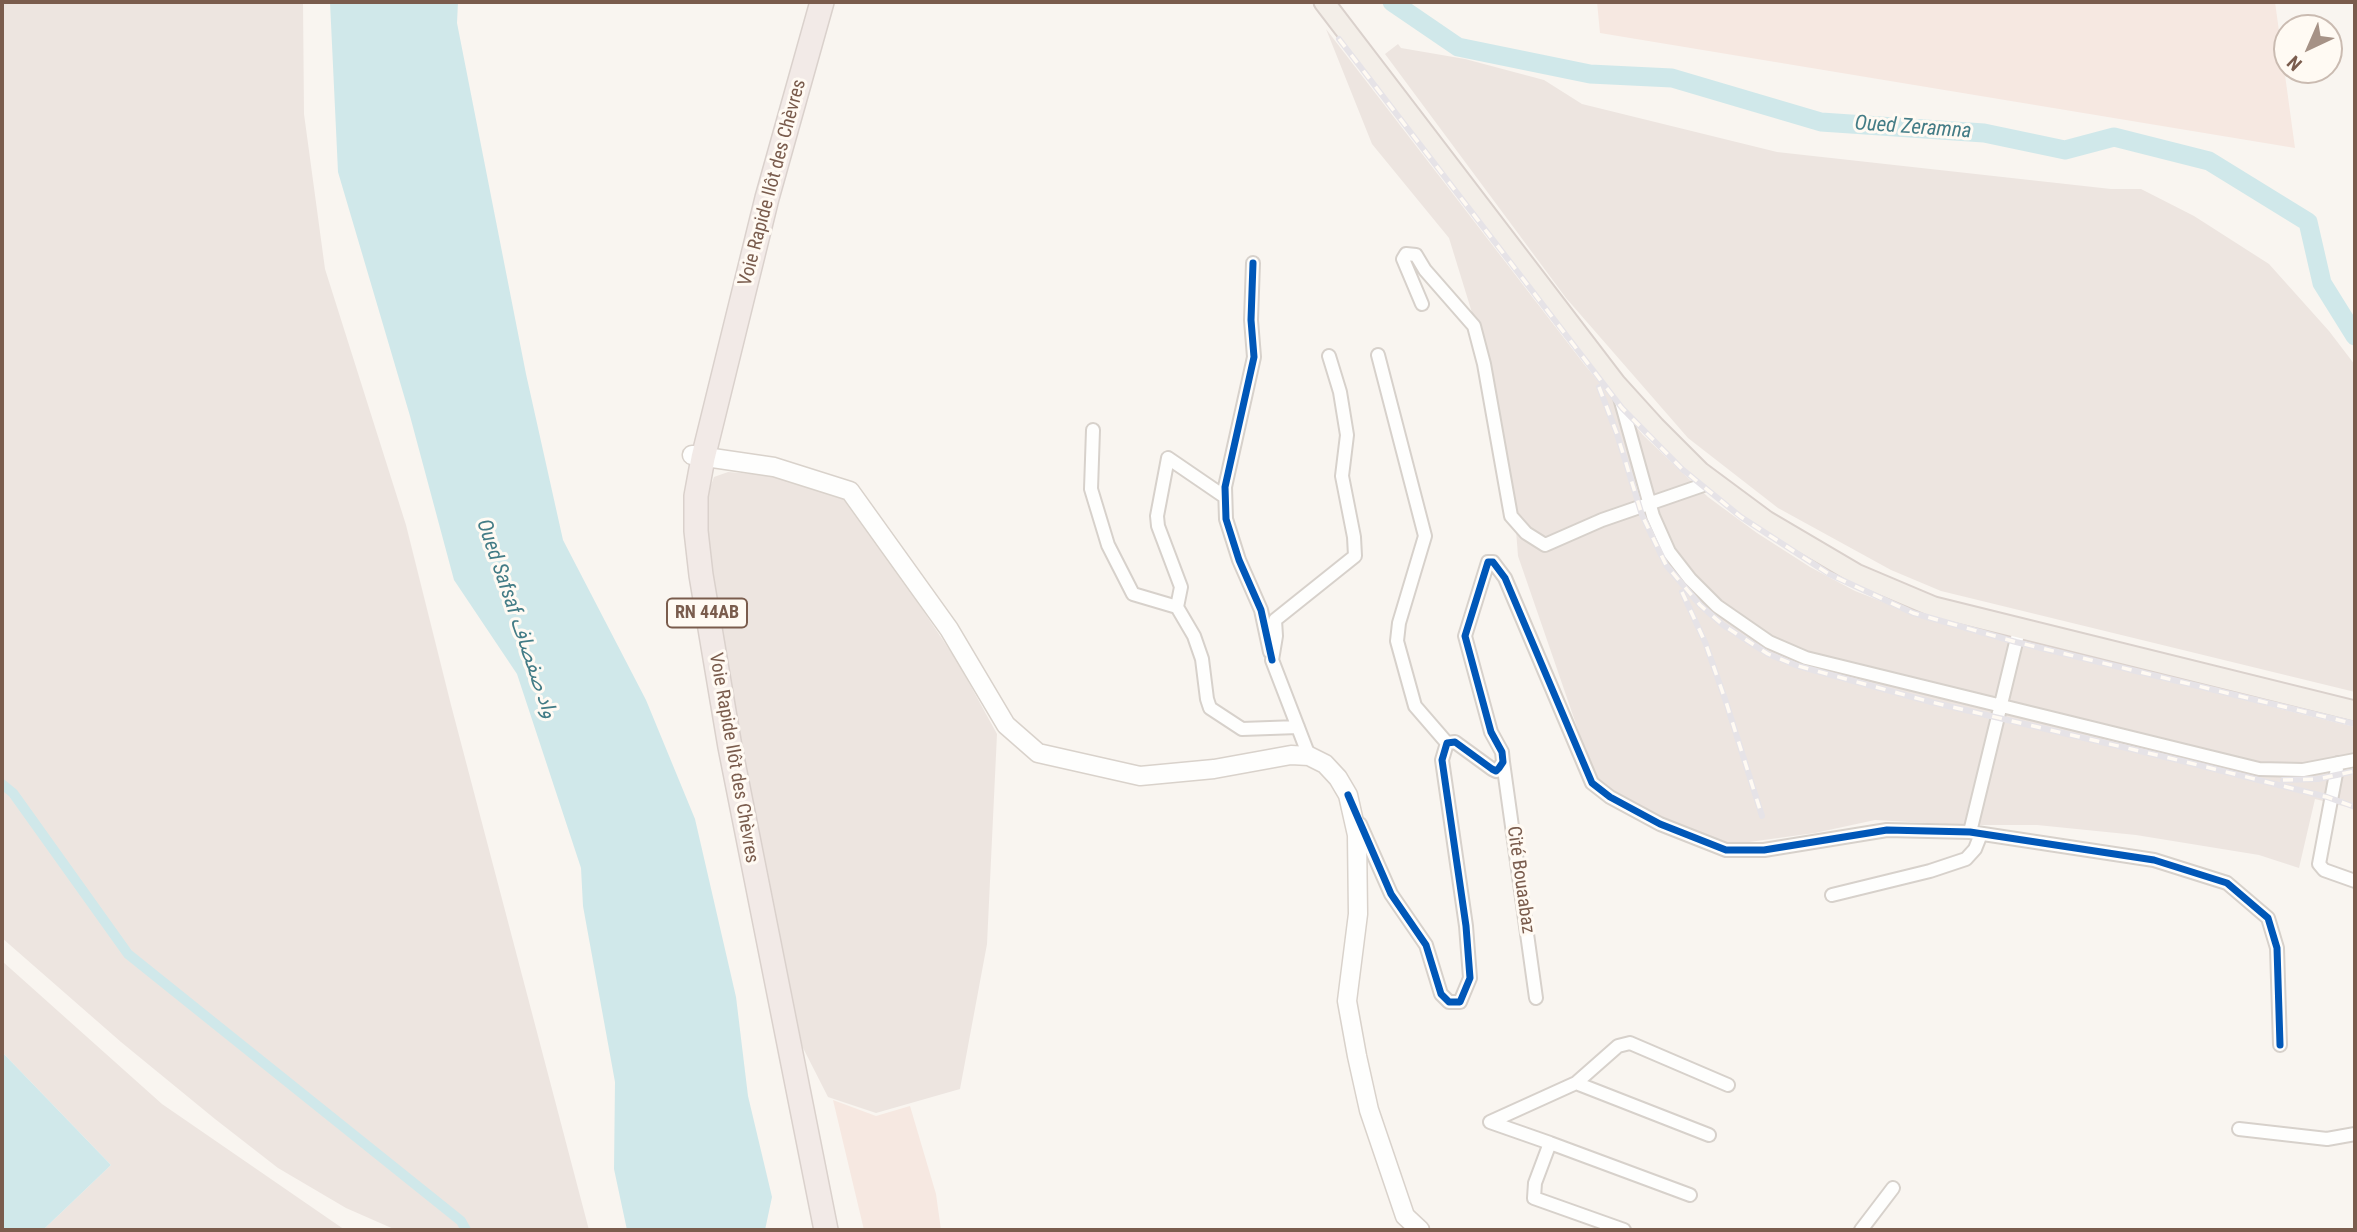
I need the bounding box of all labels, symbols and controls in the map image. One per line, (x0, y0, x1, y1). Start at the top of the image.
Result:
north arrow (2273, 14, 2343, 84)
text: N (2282, 51, 2307, 75)
street label: Voie Rapide Ilôt des Chèvres (734, 77, 812, 289)
water label: Oued Zeramna (1854, 111, 1972, 145)
water label: Oued Safsaf واد صفصاف (470, 516, 562, 722)
road number: RN 44AB (667, 598, 747, 628)
street label: Voie Rapide Ilôt des Chèvres (703, 651, 763, 865)
street label: Cité Bouaabaz (1501, 825, 1539, 935)

